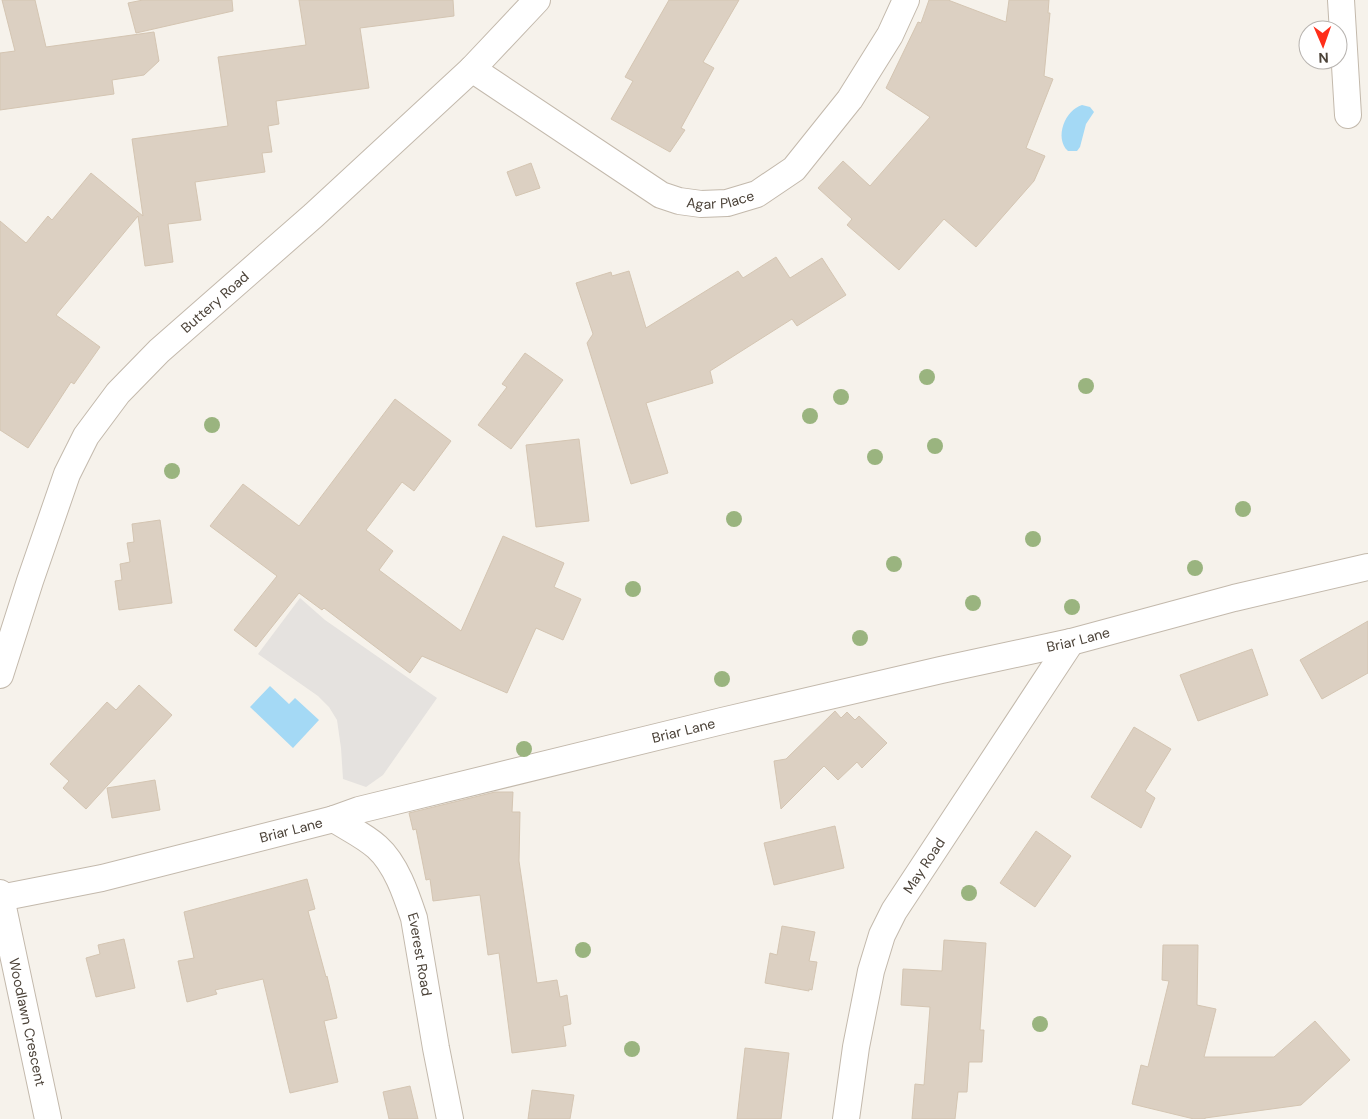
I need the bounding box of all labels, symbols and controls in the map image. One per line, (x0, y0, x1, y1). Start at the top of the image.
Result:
north arrow (1298, 20, 1348, 70)
text: N (1318, 49, 1329, 67)
street label: Agar Place (685, 186, 756, 213)
street label: Buttery Road (177, 267, 253, 337)
street label: Briar Lane (1045, 623, 1112, 656)
street label: Briar Lane (650, 714, 717, 747)
street label: Briar Lane (258, 813, 325, 847)
street label: May Road (899, 834, 949, 897)
street label: Everest Road (404, 910, 436, 997)
street label: Woodlawn Crescent (5, 956, 50, 1088)

